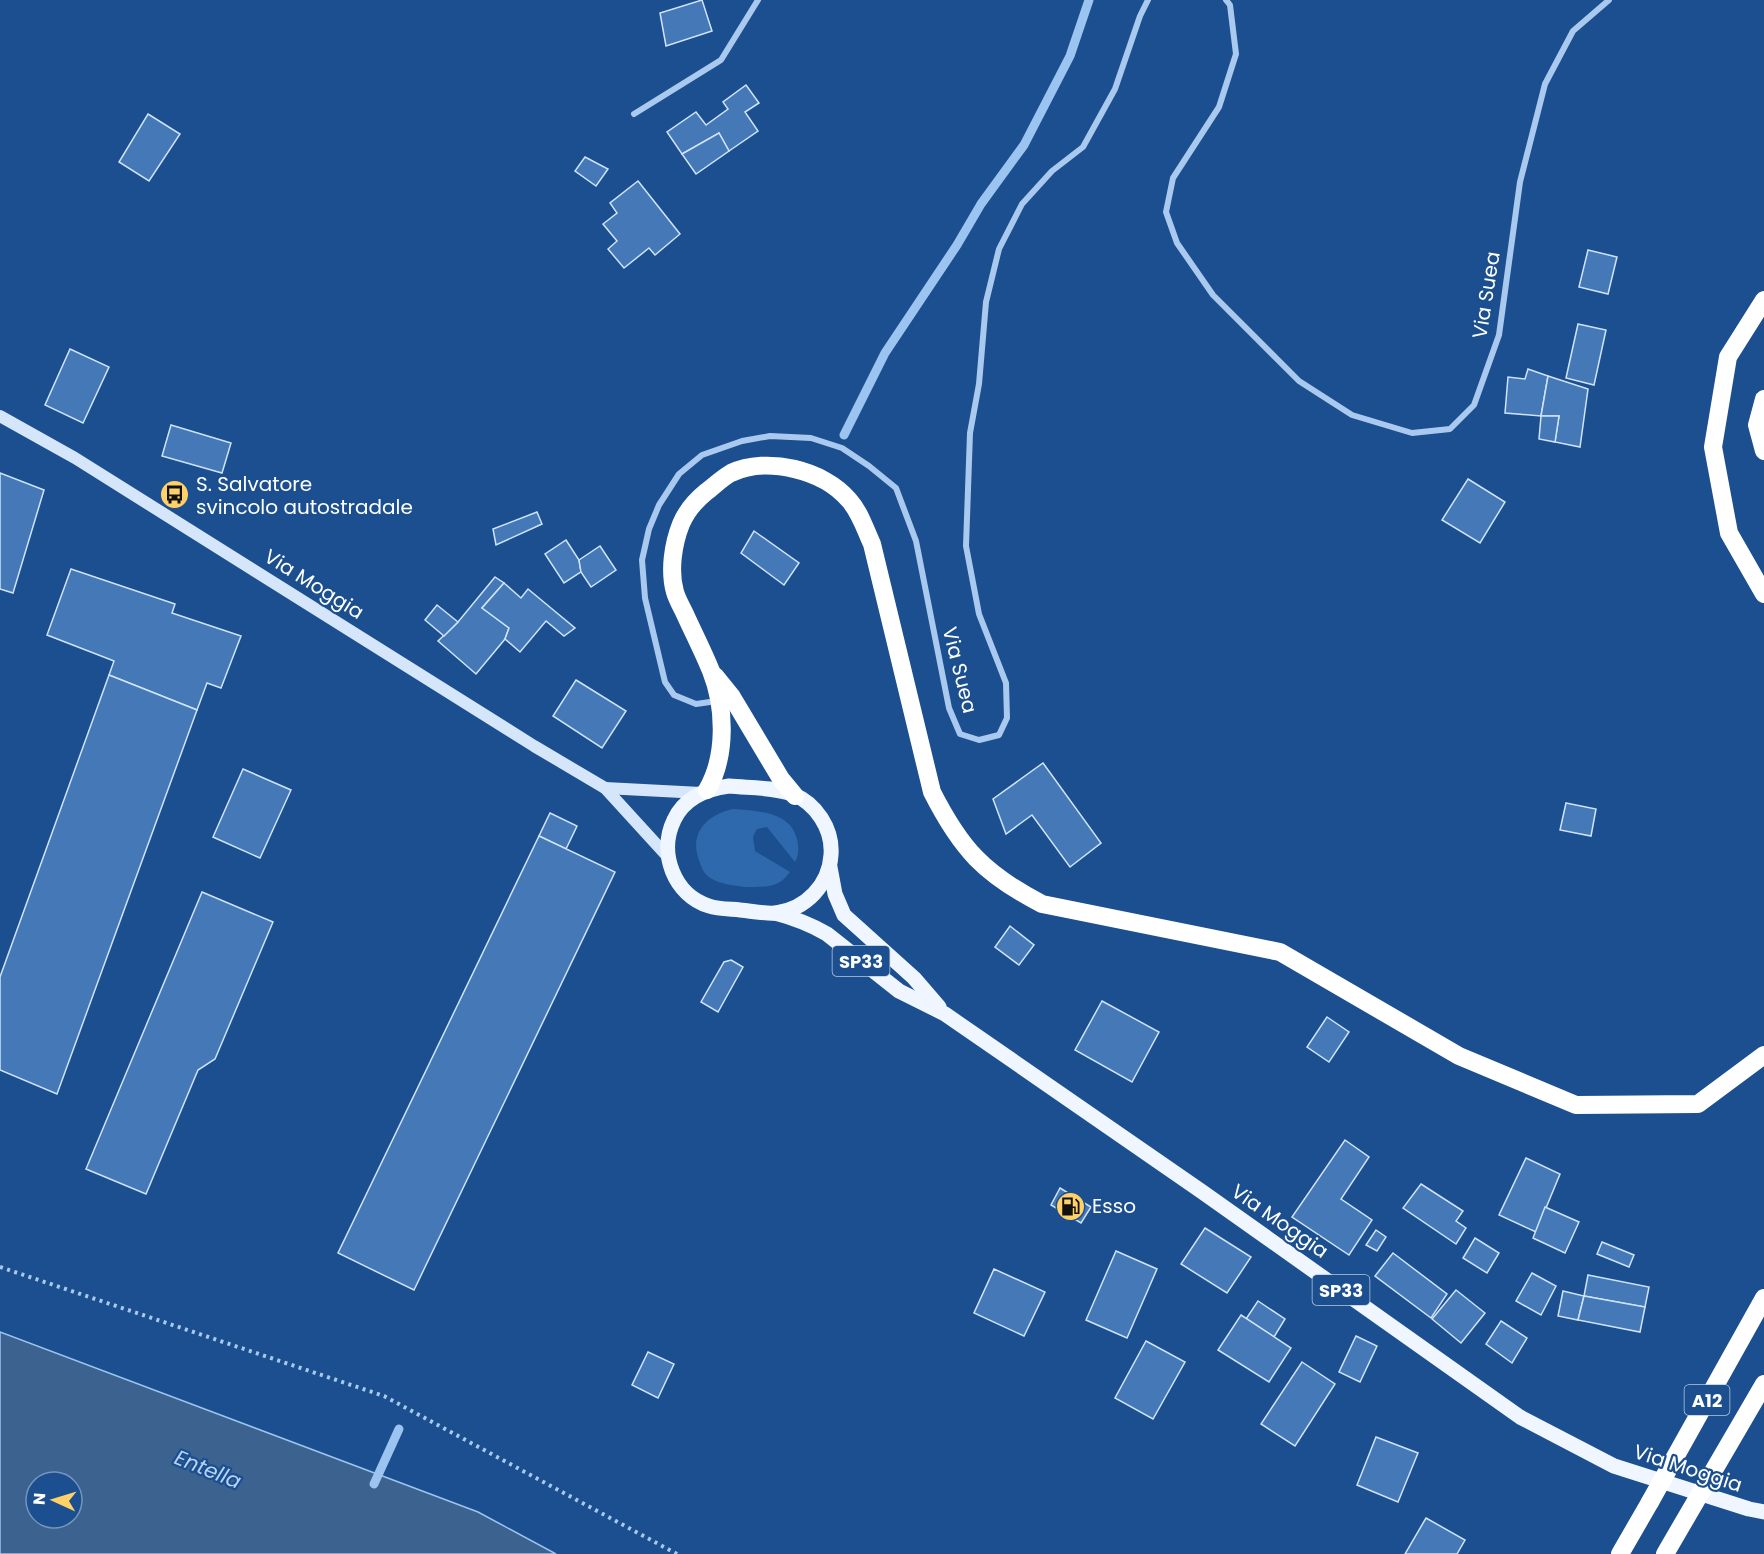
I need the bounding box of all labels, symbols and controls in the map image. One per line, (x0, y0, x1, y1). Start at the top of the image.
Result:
street label: Via Suea (1465, 249, 1507, 341)
place label: S. Salvatore svincolo autostradale (196, 470, 413, 521)
bus stop icon: S. Salvatore svincolo autostradale (159, 479, 191, 511)
street label: Via Moggia (259, 542, 369, 626)
street label: Via Suea (936, 624, 984, 716)
road number: SP33 (832, 946, 890, 976)
street label: Via Moggia (1226, 1177, 1334, 1265)
fuel station icon: Esso (1055, 1190, 1087, 1222)
place label: Esso (1092, 1192, 1136, 1220)
road number: SP33 (1312, 1275, 1370, 1305)
road number: A12 (1684, 1385, 1730, 1415)
street label: Via Moggia (1630, 1437, 1746, 1499)
water label: Entella (170, 1443, 246, 1495)
north arrow (24, 1470, 84, 1530)
text: N (28, 1492, 51, 1506)

